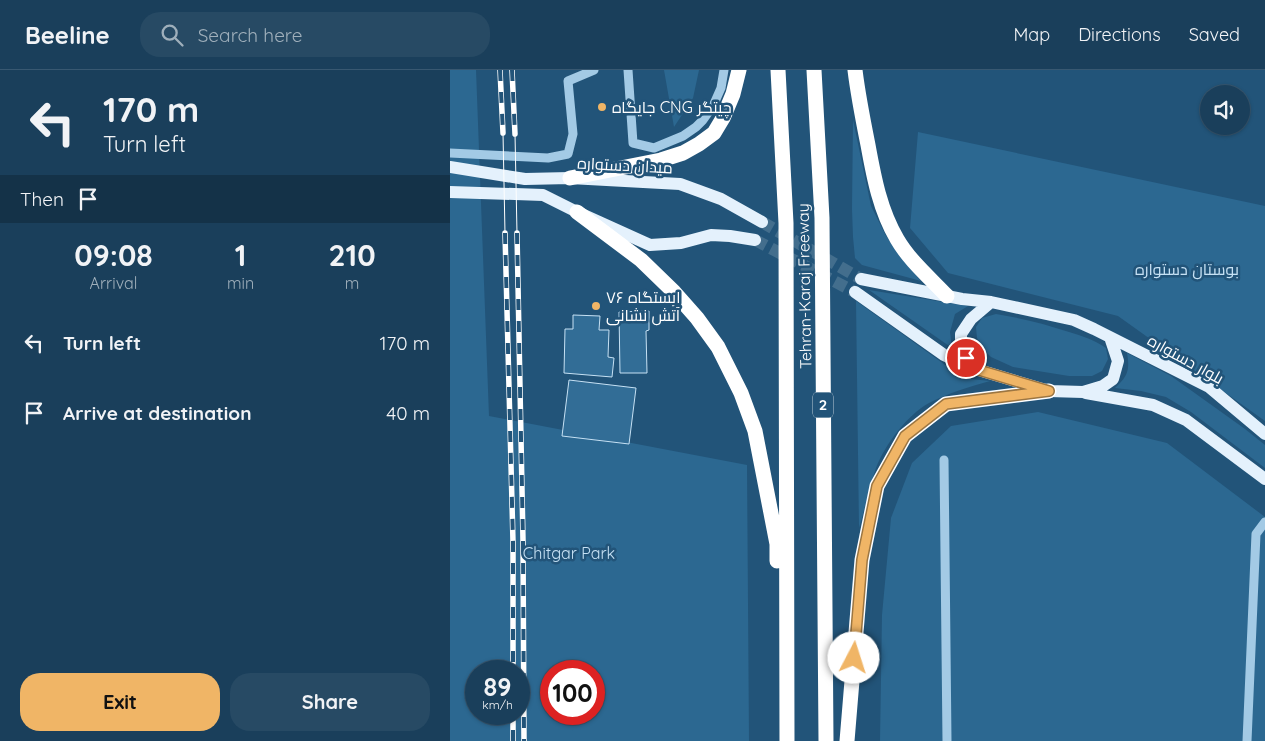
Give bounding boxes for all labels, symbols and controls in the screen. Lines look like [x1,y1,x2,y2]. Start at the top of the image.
search box [140,12,490,57]
text: Beeline [25,20,110,50]
icon: search [158,21,186,49]
text: Search here [198,23,303,47]
text: Map [1013,23,1050,46]
text: Directions [1078,23,1161,46]
text: Saved [1189,23,1240,46]
map controls [1200,85,1250,135]
button: sound [1200,85,1250,135]
text: 170 m [103,87,199,131]
icon: left [20,90,85,155]
place label: جایگاه CNG چیتگر [612,97,732,119]
marker: جایگاه CNG چیتگر [596,101,608,113]
text: Turn left [103,130,186,158]
street label: میدان دستواره [577,153,673,178]
icon: arrive [74,185,102,213]
text: Then [20,187,64,211]
street label: Tehran-Karaj Freeway [793,203,815,369]
text: 09:08 [74,236,153,274]
text: 1 [235,236,246,274]
text: 210 [329,236,376,274]
park label: بوستان دستواره [1135,259,1239,280]
text: Arrival [90,273,137,293]
text: min [227,273,254,293]
text: m [345,273,359,293]
place label: ایستگاه ۷۶ آتش نشانی [606,287,681,326]
marker: ایستگاه ۷۶ آتش نشانی [590,300,602,312]
icon: left [20,329,48,357]
street label: بلوار دستواره [1144,330,1228,388]
text: Turn left [63,331,141,355]
text: 170 m [379,331,430,355]
pin [945,337,987,379]
icon: arrive [952,344,980,372]
road number: 2 [813,392,833,418]
icon: arrive [20,399,48,427]
text: Arrive at destination [63,401,252,425]
text: 40 m [386,401,430,425]
park label: Chitgar Park [523,543,615,563]
position arrow [827,631,879,683]
speed limit sign: 100 [540,660,605,725]
text: 89 [484,671,511,702]
button: Exit [20,673,220,731]
button: Share [230,673,430,731]
text: km/h [482,697,513,712]

